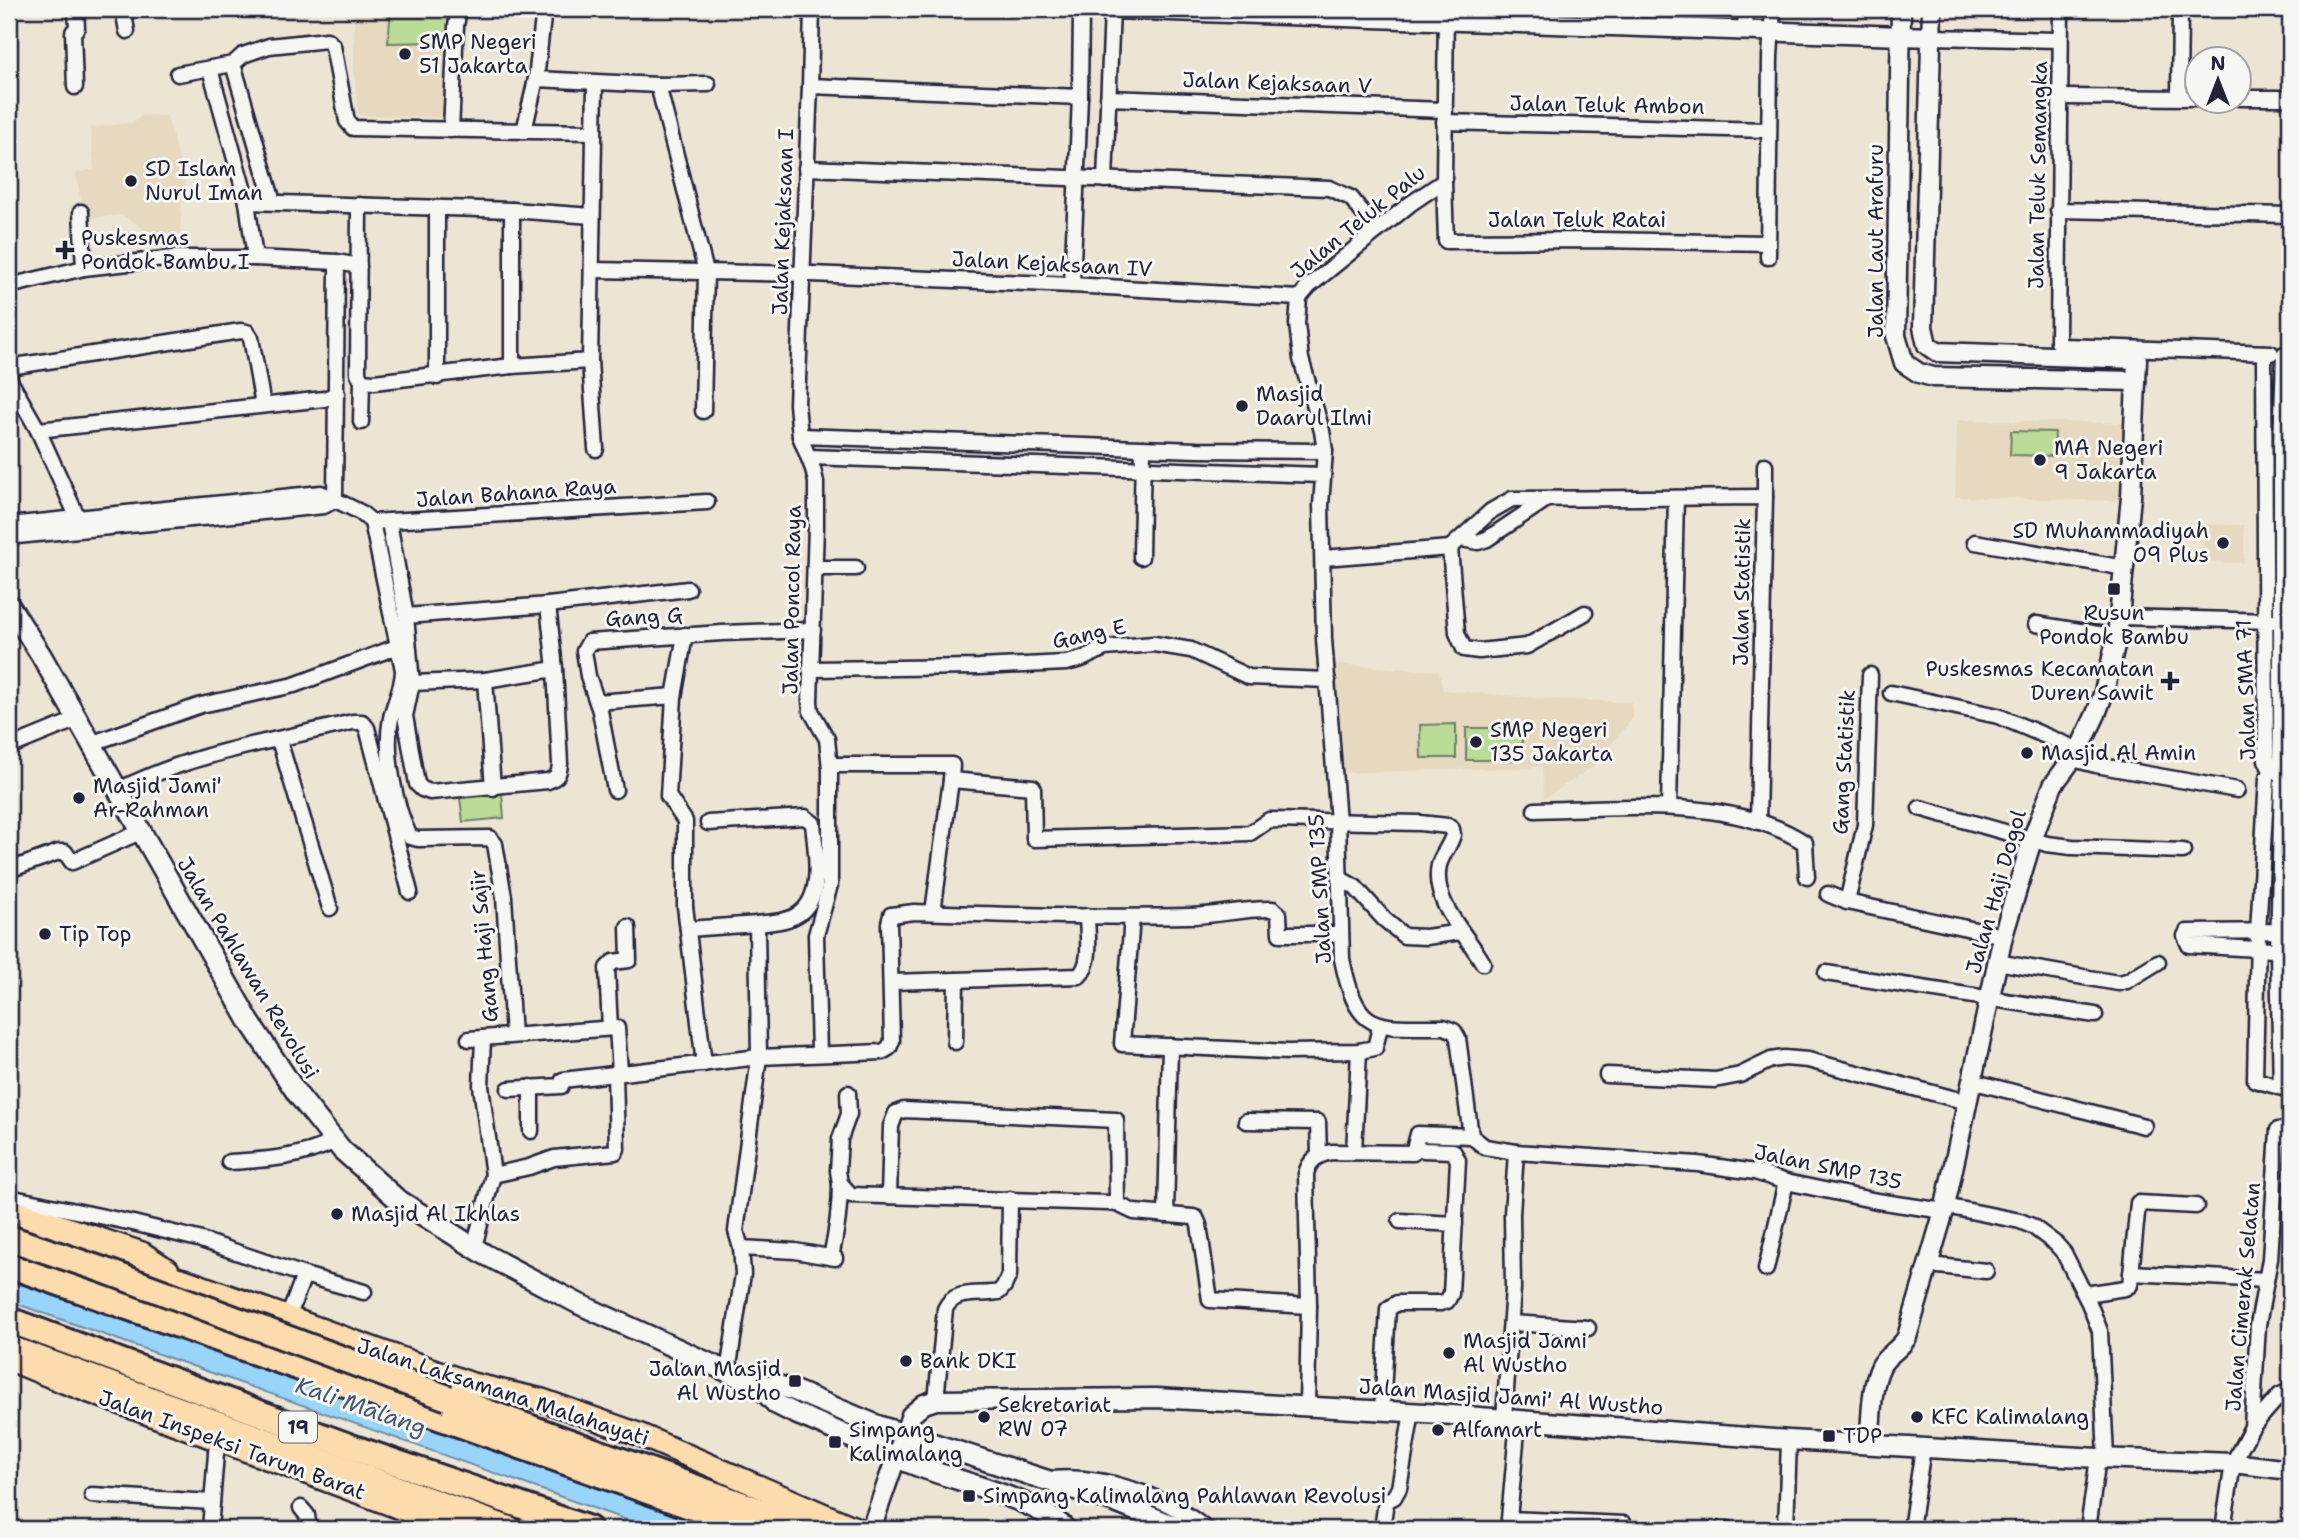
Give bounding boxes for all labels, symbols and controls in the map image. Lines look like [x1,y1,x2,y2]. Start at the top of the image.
place label: SMP Negeri 51 Jakarta [419,28,537,80]
marker: SMP Negeri 51 Jakarta [397,46,413,62]
north arrow [2184,46,2254,116]
text: N [2210,51,2226,76]
street label: Jalan Teluk Semangka [2022,61,2054,289]
street label: Jalan Kejaksaan V [1182,66,1372,100]
street label: Jalan Teluk Ambon [1509,89,1705,121]
street label: Jalan Kejaksaan I [766,128,800,316]
street label: Jalan Laut Arafuru [1862,144,1890,338]
place label: SD Islam Nurul Iman [145,155,263,207]
street label: Jalan Teluk Palu [1285,159,1431,285]
marker: SD Islam Nurul Iman [123,173,139,189]
street label: Jalan Teluk Ratai [1488,206,1666,234]
place label: Puskesmas Pondok Bambu I [81,224,249,276]
marker: Puskesmas Pondok Bambu I [55,240,75,260]
street label: Jalan Kejaksaan IV [951,245,1153,283]
place label: Masjid Daarul Ilmi [1256,380,1372,432]
marker: Masjid Daarul Ilmi [1234,398,1250,414]
place label: MA Negeri 9 Jakarta [2054,434,2163,486]
marker: MA Negeri 9 Jakarta [2032,452,2048,468]
street label: Jalan Bahana Raya [415,472,617,514]
street label: Jalan Poncol Raya [776,505,808,695]
place label: SD Muhammadiyah 09 Plus [2012,517,2209,569]
street label: Jalan Statistik [1727,518,1757,666]
marker: SD Muhammadiyah 09 Plus [2215,535,2231,551]
marker: Rusun Pondok Bambu [2106,581,2122,597]
place label: Rusun Pondok Bambu [2039,599,2189,651]
street label: Gang G [605,601,684,633]
street label: Gang E [1050,613,1128,655]
street label: Jalan SMA 71 [2230,619,2262,761]
place label: Puskesmas Kecamatan Duren Sawit [1925,655,2154,707]
marker: Puskesmas Kecamatan Duren Sawit [2160,671,2180,691]
street label: Gang Statistik [1826,689,1862,835]
place label: SMP Negeri 135 Jakarta [1490,716,1612,768]
marker: SMP Negeri 135 Jakarta [1468,734,1484,750]
place label: Masjid Al Amin [2041,739,2196,767]
marker: Masjid Al Amin [2019,745,2035,761]
place label: Masjid Jami' Ar-Rahman [93,772,222,824]
marker: Masjid Jami' Ar-Rahman [71,790,87,806]
street label: Jalan Haji Dogol [1959,806,2033,977]
street label: Jalan SMP 135 [1302,813,1338,965]
street label: Jalan Pahlawan Revolusi [170,852,326,1084]
street label: Gang Haji Sajir [463,868,505,1024]
place label: Tip Top [59,920,132,948]
marker: Tip Top [37,926,53,942]
street label: Jalan SMP 135 [1751,1138,1905,1196]
street label: Jalan Cimerak Selatan [2219,1181,2267,1413]
place label: Masjid Al Ikhlas [351,1200,520,1228]
marker: Masjid Al Ikhlas [329,1206,345,1222]
place label: Masjid Jami Al Wustho [1463,1327,1587,1379]
street label: Jalan Laksamana Malahayati [353,1331,653,1453]
marker: Masjid Jami Al Wustho [1441,1345,1457,1361]
place label: Bank DKI [920,1347,1017,1375]
marker: Bank DKI [898,1353,914,1369]
place label: Jalan Masjid Al Wustho [649,1355,781,1407]
water label: Kali Malang [292,1370,430,1442]
street label: Jalan Masjid Jami' Al Wustho [1358,1372,1664,1422]
marker: Jalan Masjid Al Wustho [787,1373,803,1389]
street label: Jalan Inspeksi Tarum Barat [95,1384,369,1506]
place label: Sekretariat RW 07 [998,1391,1111,1443]
place label: KFC Kalimalang [1931,1403,2089,1431]
marker: Sekretariat RW 07 [976,1409,992,1425]
marker: KFC Kalimalang [1909,1409,1925,1425]
road number: 19 [279,1412,317,1442]
place label: Simpang Kalimalang [849,1416,963,1468]
place label: Alfamart [1452,1416,1542,1444]
marker: Alfamart [1430,1422,1446,1438]
place label: TDP [1843,1422,1882,1450]
marker: TDP [1821,1428,1837,1444]
marker: Simpang Kalimalang [827,1434,843,1450]
place label: Simpang Kalimalang Pahlawan Revolusi [983,1482,1387,1510]
marker: Simpang Kalimalang Pahlawan Revolusi [961,1488,977,1504]

